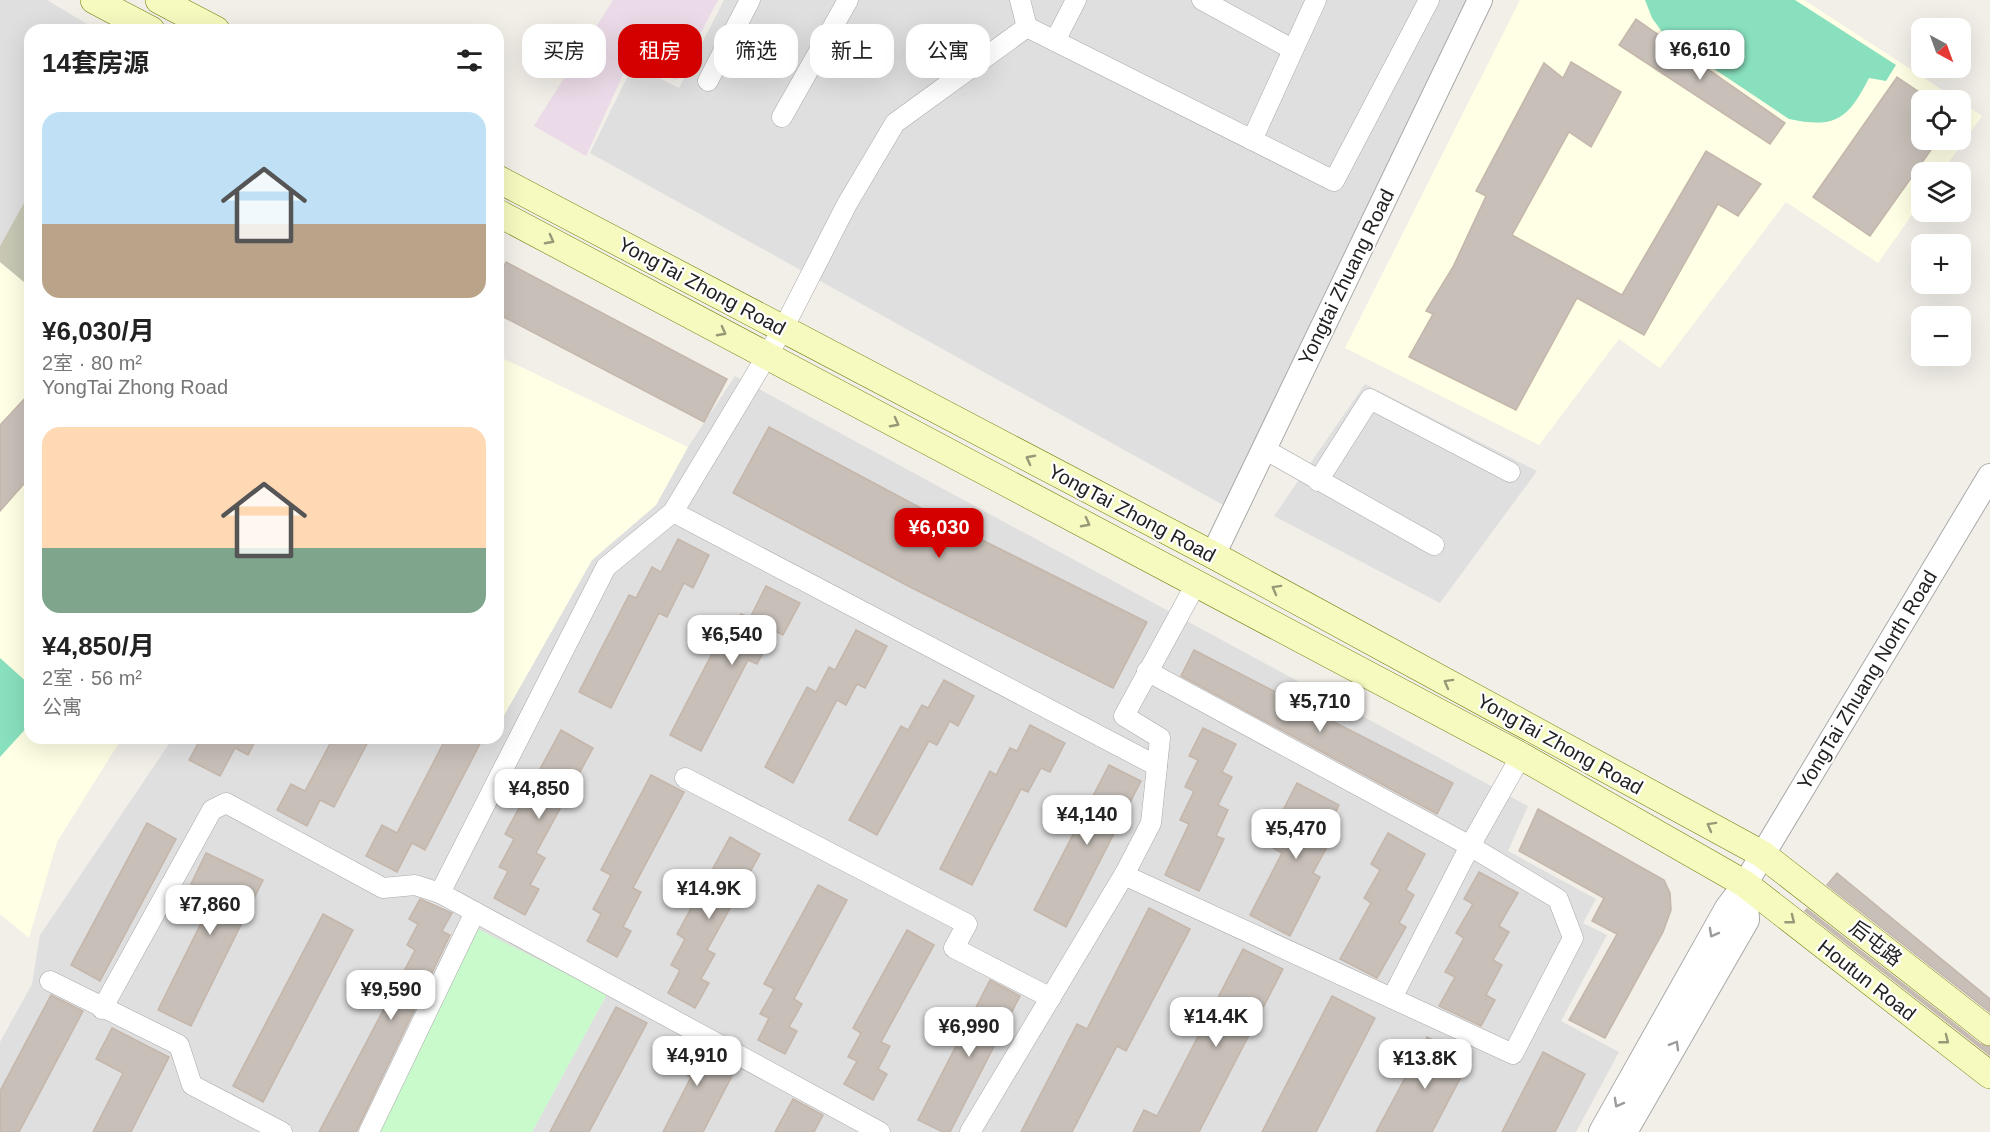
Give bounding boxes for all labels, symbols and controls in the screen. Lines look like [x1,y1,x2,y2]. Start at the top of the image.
north arrow [1911,18,1971,78]
map controls [1911,18,1971,366]
chip: 买房 [522,24,606,78]
chip: 租房 [618,24,702,78]
chip: 筛选 [714,24,798,78]
chip: 新上 [810,24,894,78]
chip: 公寓 [906,24,990,78]
pin: ¥6,610 [1651,30,1749,81]
text: ¥6,610 [1669,38,1731,60]
icon: filters [453,44,486,77]
text: 14套房源 [42,48,149,78]
button: locate [1911,90,1971,150]
icon: home [210,151,318,259]
button: layers [1911,162,1971,222]
street label: Yongtai Zhuang Road [1294,186,1398,368]
one-way arrow [543,233,554,245]
street label: YongTai Zhong Road [615,233,789,339]
button: + [1911,234,1971,294]
button: − [1911,306,1971,366]
text: ¥6,030/月 [42,316,155,346]
one-way arrow [716,324,727,336]
text: 2室 · 80 m² [42,352,142,374]
text: YongTai Zhong Road [42,376,228,398]
one-way arrow [888,415,899,427]
one-way arrow [1025,454,1036,466]
street label: YongTai Zhong Road [1045,460,1219,566]
icon: home [210,466,318,574]
pin: ¥6,030 [890,508,988,559]
text: ¥6,030 [908,516,970,538]
one-way arrow [1079,516,1090,528]
street label: YongTai Zhuang North Road [1793,566,1941,794]
one-way arrow [1272,585,1282,596]
pin: ¥6,540 [683,615,781,666]
text: ¥6,540 [701,623,763,645]
text: ¥4,850/月 [42,631,155,661]
text: 2室 · 56 m² [42,667,142,689]
one-way arrow [1443,679,1454,690]
pin: ¥5,710 [1271,682,1369,733]
street label: YongTai Zhong Road [1473,689,1647,799]
text: ¥5,710 [1289,690,1351,712]
text: 公寓 [42,696,82,718]
pin: ¥4,850 [490,769,588,820]
text: ¥4,850 [508,777,570,799]
pin: ¥4,140 [1038,795,1136,846]
text: ¥4,140 [1056,803,1118,825]
pin: ¥5,470 [1247,809,1345,860]
text: ¥5,470 [1265,817,1327,839]
one-way arrow [1707,822,1717,833]
pin: ¥14.9K [660,869,758,920]
text: ¥14.9K [677,877,741,899]
pin: ¥7,860 [161,885,259,936]
text: ¥7,860 [179,893,241,915]
one-way arrow [1784,912,1795,923]
street label: 后屯路 [1846,916,1906,970]
one-way arrow [1709,927,1720,937]
street label: Houtun Road [1814,935,1920,1025]
pin: ¥9,590 [342,970,440,1021]
text: ¥9,590 [360,978,422,1000]
pin: ¥14.4K [1167,997,1265,1048]
text: ¥14.4K [1184,1005,1248,1027]
pin: ¥6,990 [920,1007,1018,1058]
text: ¥6,990 [938,1015,1000,1037]
one-way arrow [1938,1032,1949,1043]
pin: ¥4,910 [648,1036,746,1087]
pin: ¥13.8K [1376,1039,1474,1090]
one-way arrow [1668,1041,1679,1051]
text: ¥4,910 [666,1044,728,1066]
text: ¥13.8K [1393,1047,1457,1069]
one-way arrow [1613,1097,1625,1107]

